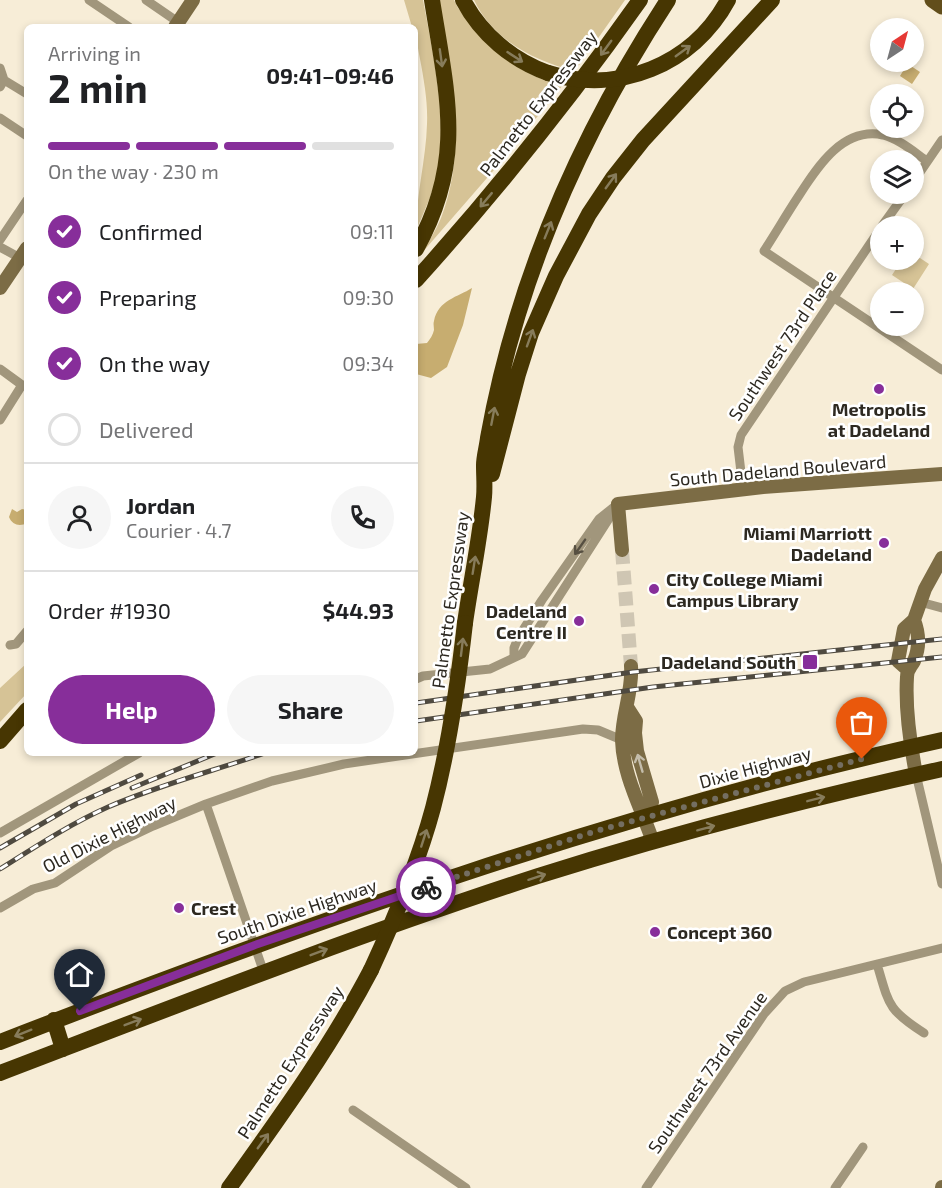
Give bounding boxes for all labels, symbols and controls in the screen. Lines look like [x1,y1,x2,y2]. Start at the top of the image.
north arrow [870,18,924,72]
map controls [870,18,924,336]
street label: Palmetto Expressway [474,26,602,180]
one-way arrow [600,39,613,55]
text: Arriving in [48,41,141,65]
one-way arrow [675,45,691,58]
one-way arrow [435,47,446,67]
one-way arrow [507,51,523,63]
text: 09:41–09:46 [266,62,394,88]
text: 2 min [48,64,148,111]
button: locate [870,84,924,138]
button: layers [870,150,924,204]
text: On the way · 230 m [48,159,219,183]
one-way arrow [605,173,618,189]
one-way arrow [479,192,493,208]
icon: check [48,215,81,248]
button: + [870,216,924,270]
text: Confirmed [99,218,203,244]
text: 09:11 [350,219,394,243]
one-way arrow [543,221,554,239]
street label: Southwest 73rd Place [723,265,841,425]
icon: check [48,281,81,314]
button: − [870,282,924,336]
text: Preparing [99,284,197,310]
text: 09:30 [343,285,394,309]
one-way arrow [525,329,536,348]
icon: check [48,347,81,380]
text: On the way [99,350,210,376]
text: 09:34 [342,351,394,375]
marker: Metropolis at Dadeland [872,382,886,396]
place label: Metropolis at Dadeland [828,398,930,441]
one-way arrow [488,407,499,427]
text: Delivered [99,416,194,442]
street label: South Dadeland Boulevard [669,450,887,490]
button: person [48,486,111,549]
button: phone [331,486,394,549]
text: Jordan [126,492,195,518]
street label: Palmetto Expressway [427,510,473,690]
text: Courier · 4.7 [126,518,232,542]
place label: Miami Marriott Dadeland [743,522,873,565]
marker: Miami Marriott Dadeland [877,536,891,550]
one-way arrow [574,538,586,555]
one-way arrow [468,556,479,576]
place label: City College Miami Campus Library [666,568,823,611]
marker: City College Miami Campus Library [647,582,661,596]
text: Order #1930 [48,597,171,623]
text: $44.93 [322,597,394,623]
place label: Dadeland Centre II [486,600,567,643]
marker: Dadeland Centre II [572,614,586,628]
one-way arrow [457,638,468,658]
place label: Dadeland South [661,651,796,673]
marker: Dadeland South [801,653,819,671]
button: Help [48,675,215,744]
button: Share [227,675,394,744]
pin [836,697,887,759]
icon: bag [845,706,878,739]
street label: Dixie Highway [696,741,814,793]
one-way arrow [634,754,646,773]
street label: Old Dixie Highway [39,791,180,877]
one-way arrow [807,792,826,804]
one-way arrow [696,821,715,833]
one-way arrow [419,829,430,848]
courier [396,857,456,917]
icon: bike [410,871,443,904]
one-way arrow [527,871,546,882]
street label: South Dixie Highway [214,873,380,949]
place label: Crest [191,897,237,919]
marker: Crest [172,901,186,915]
place label: Concept 360 [667,921,772,943]
marker: Concept 360 [648,925,662,939]
one-way arrow [309,946,328,957]
pin [54,949,105,1011]
icon: home [63,958,96,991]
street label: Palmetto Expressway [232,981,348,1143]
street label: Southwest 73rd Avenue [643,987,771,1157]
one-way arrow [123,1016,142,1027]
one-way arrow [15,1028,33,1039]
one-way arrow [257,1133,269,1149]

